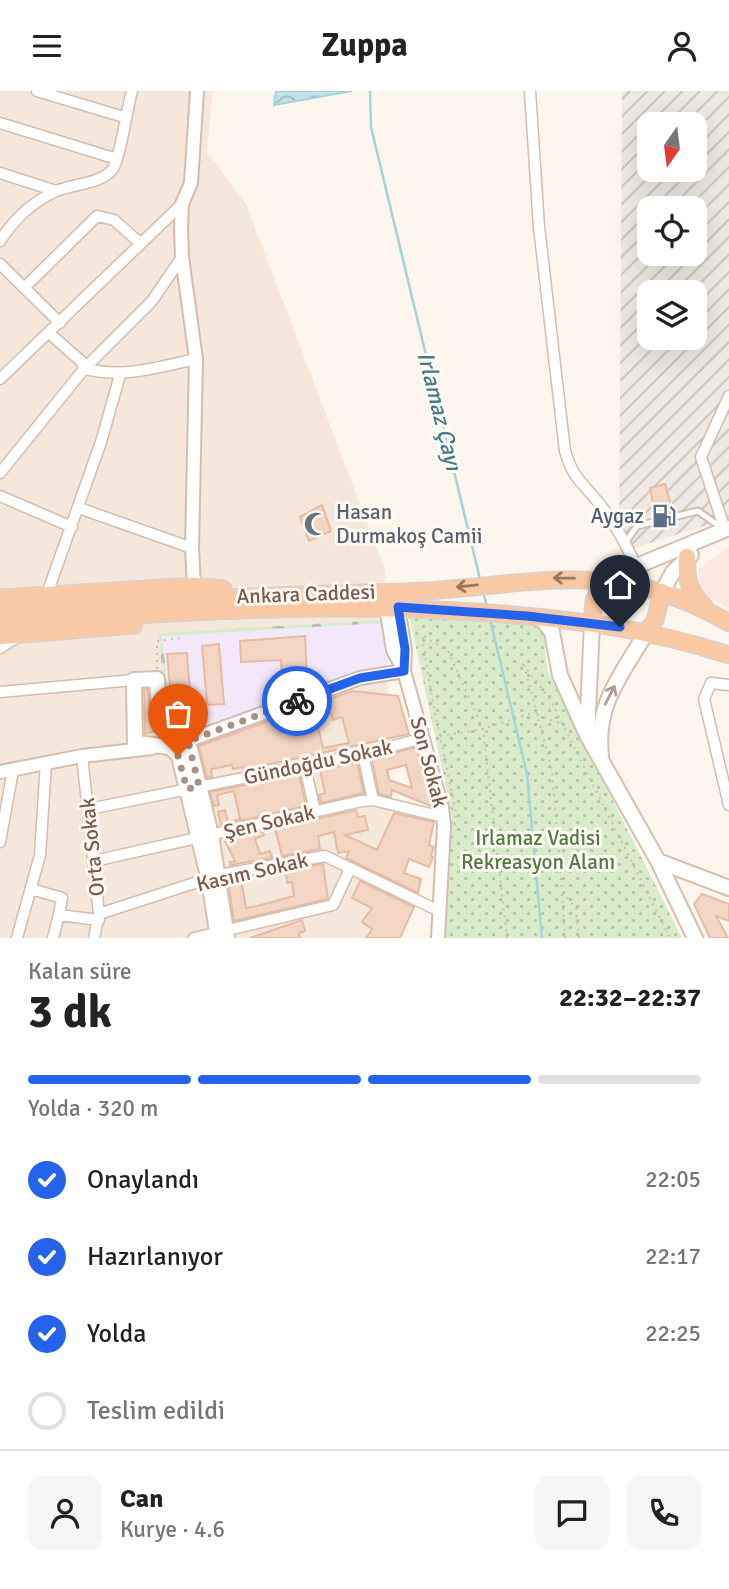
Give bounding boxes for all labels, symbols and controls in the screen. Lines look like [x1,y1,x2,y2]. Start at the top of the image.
text: Zuppa [321,26,408,65]
icon: menu [28,27,66,65]
icon: person [663,27,701,65]
north arrow [637,112,707,182]
map controls [637,112,707,350]
button: locate [637,196,707,266]
button: layers [637,280,707,350]
water label: Irlamaz Çayı [411,349,469,475]
place label: Hasan Durmakoş Camii [336,499,482,549]
fuel station icon: Aygaz [650,502,678,530]
place label: Aygaz [591,503,644,529]
mosque icon: Hasan Durmakoş Camii [302,510,330,538]
pin [590,555,650,627]
icon: home [601,566,639,604]
one-way arrow [553,572,576,585]
street label: Ankara Caddesi [236,579,376,609]
one-way arrow [456,579,479,592]
courier [262,666,332,736]
icon: bike [278,682,316,720]
pin [148,684,208,756]
one-way arrow [603,685,617,706]
icon: bag [159,695,197,733]
street label: Son Sokak [404,714,454,811]
street label: Gündoğdu Sokak [241,733,395,790]
street label: Orta Sokak [74,796,110,898]
street label: Şen Sokak [221,799,317,845]
park label: Irlamaz Vadisi Rekreasyon Alanı [461,825,615,875]
street label: Kasım Sokak [194,846,311,897]
text: Kalan süre [28,957,132,986]
text: 22:32–22:37 [559,982,701,1014]
text: 3 dk [28,984,112,1040]
text: Yolda · 320 m [28,1094,158,1123]
icon: check [28,1161,66,1199]
text: Onaylandı [87,1164,199,1196]
text: 22:05 [645,1165,701,1194]
icon: check [28,1238,66,1276]
text: Hazırlanıyor [87,1241,223,1273]
text: 22:17 [645,1242,701,1271]
icon: check [28,1315,66,1353]
text: Yolda [87,1318,147,1350]
text: 22:25 [645,1319,701,1348]
text: Teslim edildi [87,1395,225,1427]
button: person [28,1476,102,1550]
button: chat [535,1476,609,1550]
button: phone [627,1476,701,1550]
text: Can [120,1483,163,1515]
text: Kurye · 4.6 [120,1515,225,1544]

